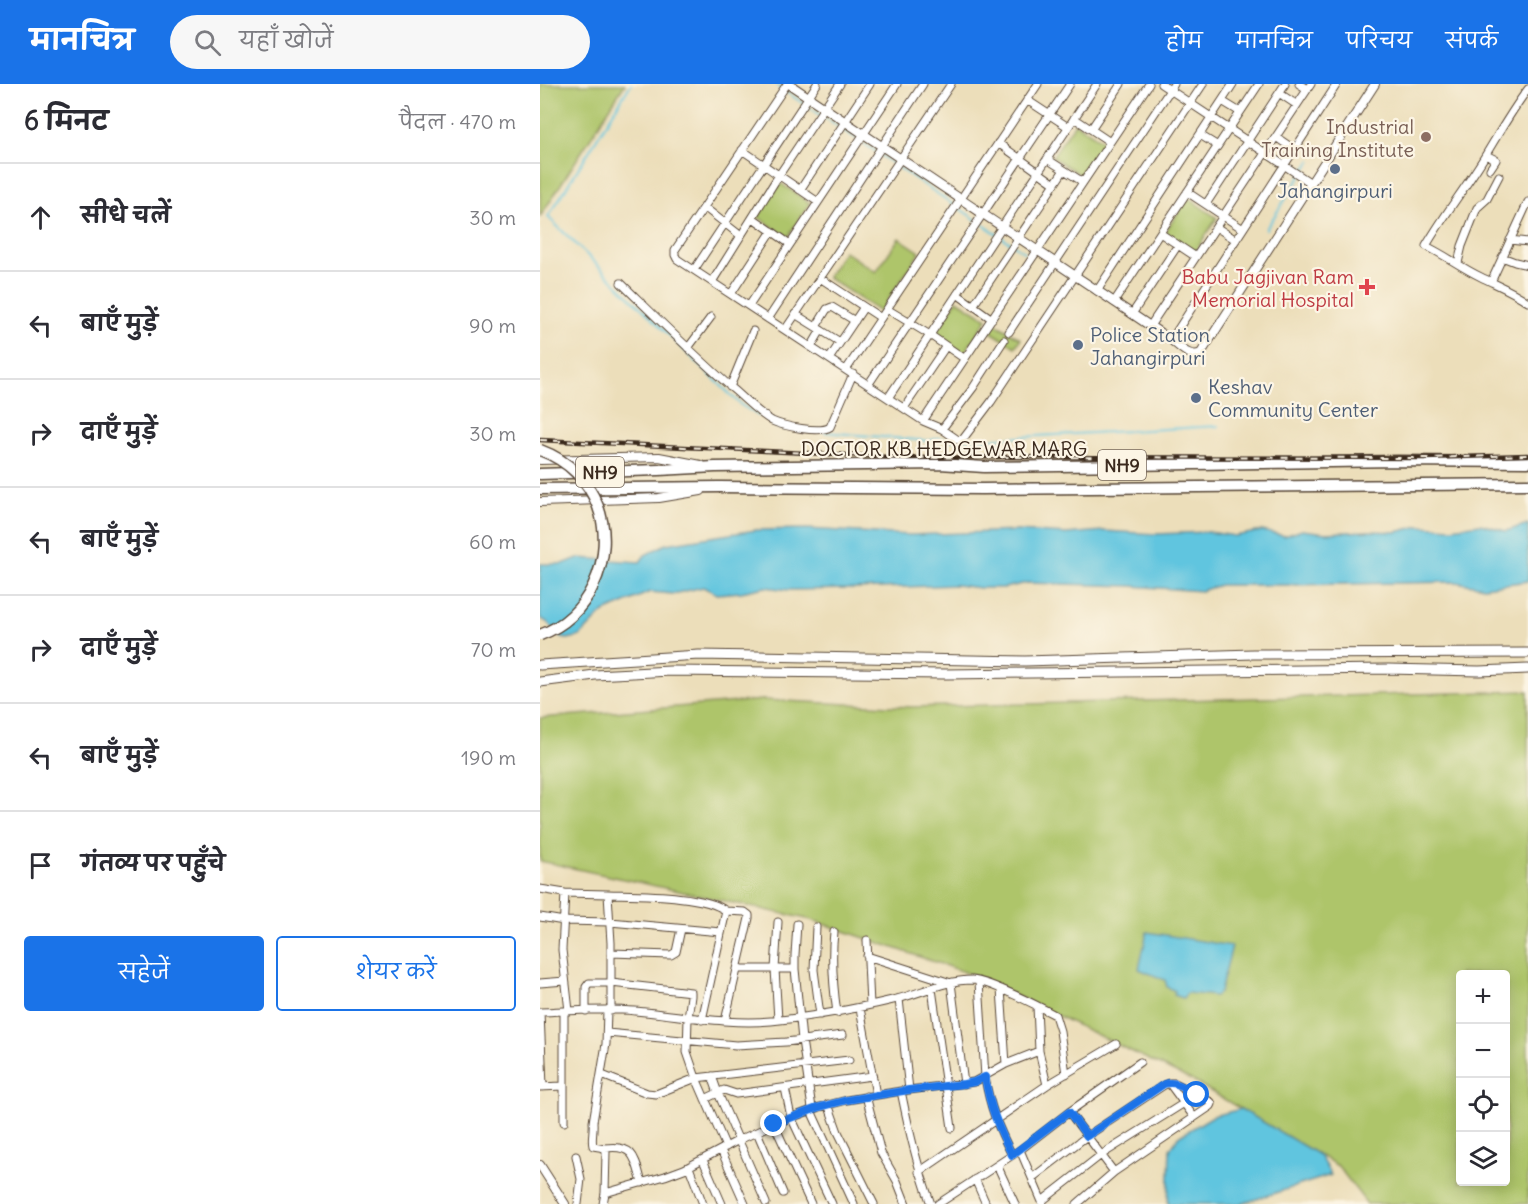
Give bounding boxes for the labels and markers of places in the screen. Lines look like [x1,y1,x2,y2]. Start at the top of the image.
place label: Industrial Training Institute [1261,114,1414,162]
marker: Industrial Training Institute [1419,130,1433,144]
marker: Jahangirpuri [1328,162,1342,176]
place label: Jahangirpuri [1277,178,1393,203]
place label: Babu Jagjivan Ram Memorial Hospital [1182,264,1354,312]
marker: Babu Jagjivan Ram Memorial Hospital [1358,278,1376,296]
place label: Police Station Jahangirpuri [1090,322,1210,370]
marker: Police Station Jahangirpuri [1071,338,1085,352]
place label: Keshav Community Center [1208,374,1378,422]
marker: Keshav Community Center [1189,391,1203,405]

